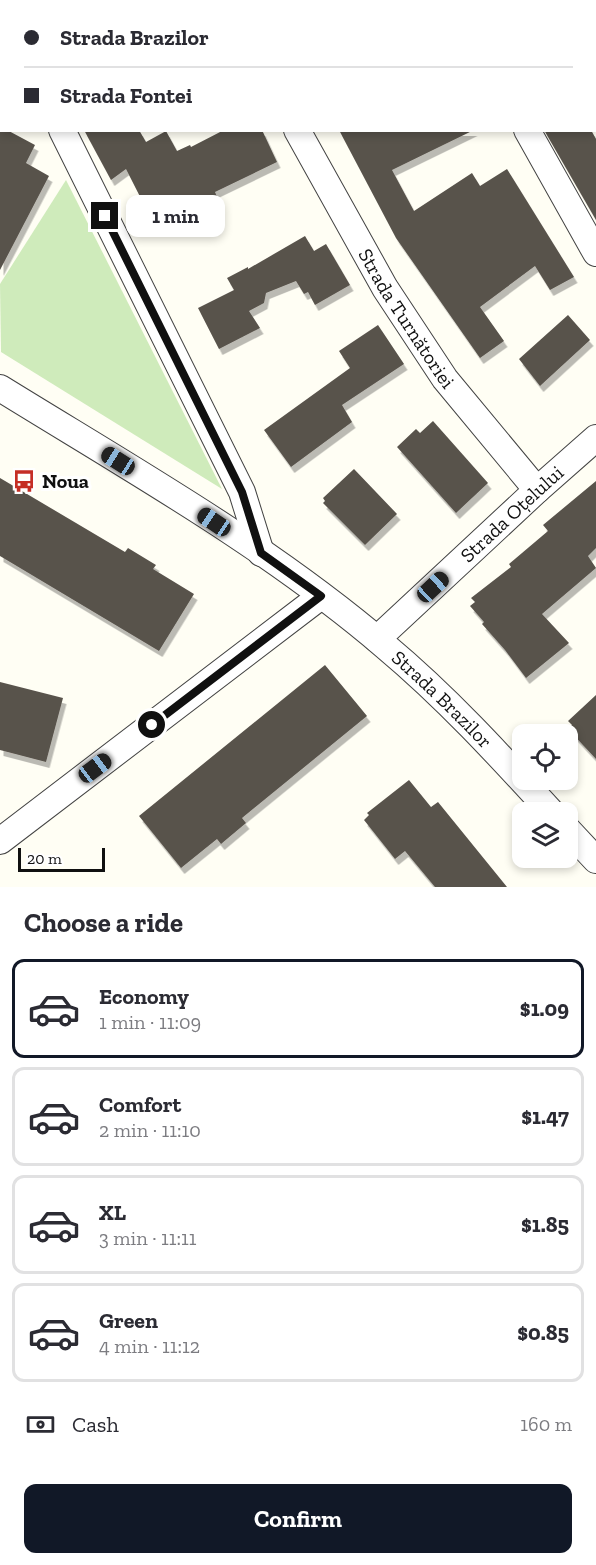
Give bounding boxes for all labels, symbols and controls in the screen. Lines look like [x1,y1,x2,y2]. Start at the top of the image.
text: Strada Brazilor [60,24,209,51]
text: Strada Fontei [60,82,192,109]
callout: 1 min [126,195,225,237]
route end [91,202,118,229]
text: 1 min [152,204,199,228]
street label: Strada Turnătoriei [353,244,460,394]
car [98,444,138,478]
street label: Strada Oțelului [455,460,569,567]
bus stop icon: Noua [11,468,37,494]
place label: Noua [42,469,89,493]
car [194,504,234,540]
car [414,568,452,606]
street label: Strada Brazilor [387,645,497,753]
route start [138,711,165,738]
map controls [512,724,578,868]
button: locate [512,724,578,790]
car [75,750,115,786]
button: layers [512,802,578,868]
scale bar [18,845,105,872]
text: 20 m [27,849,62,868]
text: Choose a ride [24,907,183,939]
icon: car [27,982,81,1036]
text: Economy [99,983,189,1010]
text: $1.09 [520,995,569,1022]
text: 1 min · 11:09 [99,1010,201,1034]
icon: car [27,1090,81,1144]
text: Comfort [99,1091,181,1118]
text: $1.47 [521,1103,569,1130]
text: 2 min · 11:10 [99,1118,201,1142]
icon: car [27,1198,81,1252]
text: XL [99,1199,126,1226]
text: $1.85 [521,1211,569,1238]
text: 3 min · 11:11 [99,1226,196,1250]
icon: car [27,1306,81,1360]
text: Green [99,1307,158,1334]
text: $0.85 [517,1319,569,1346]
text: 4 min · 11:12 [99,1334,200,1358]
icon: cash [24,1408,57,1441]
text: Cash [72,1411,119,1438]
text: 160 m [520,1412,572,1436]
button: Confirm [24,1484,572,1553]

